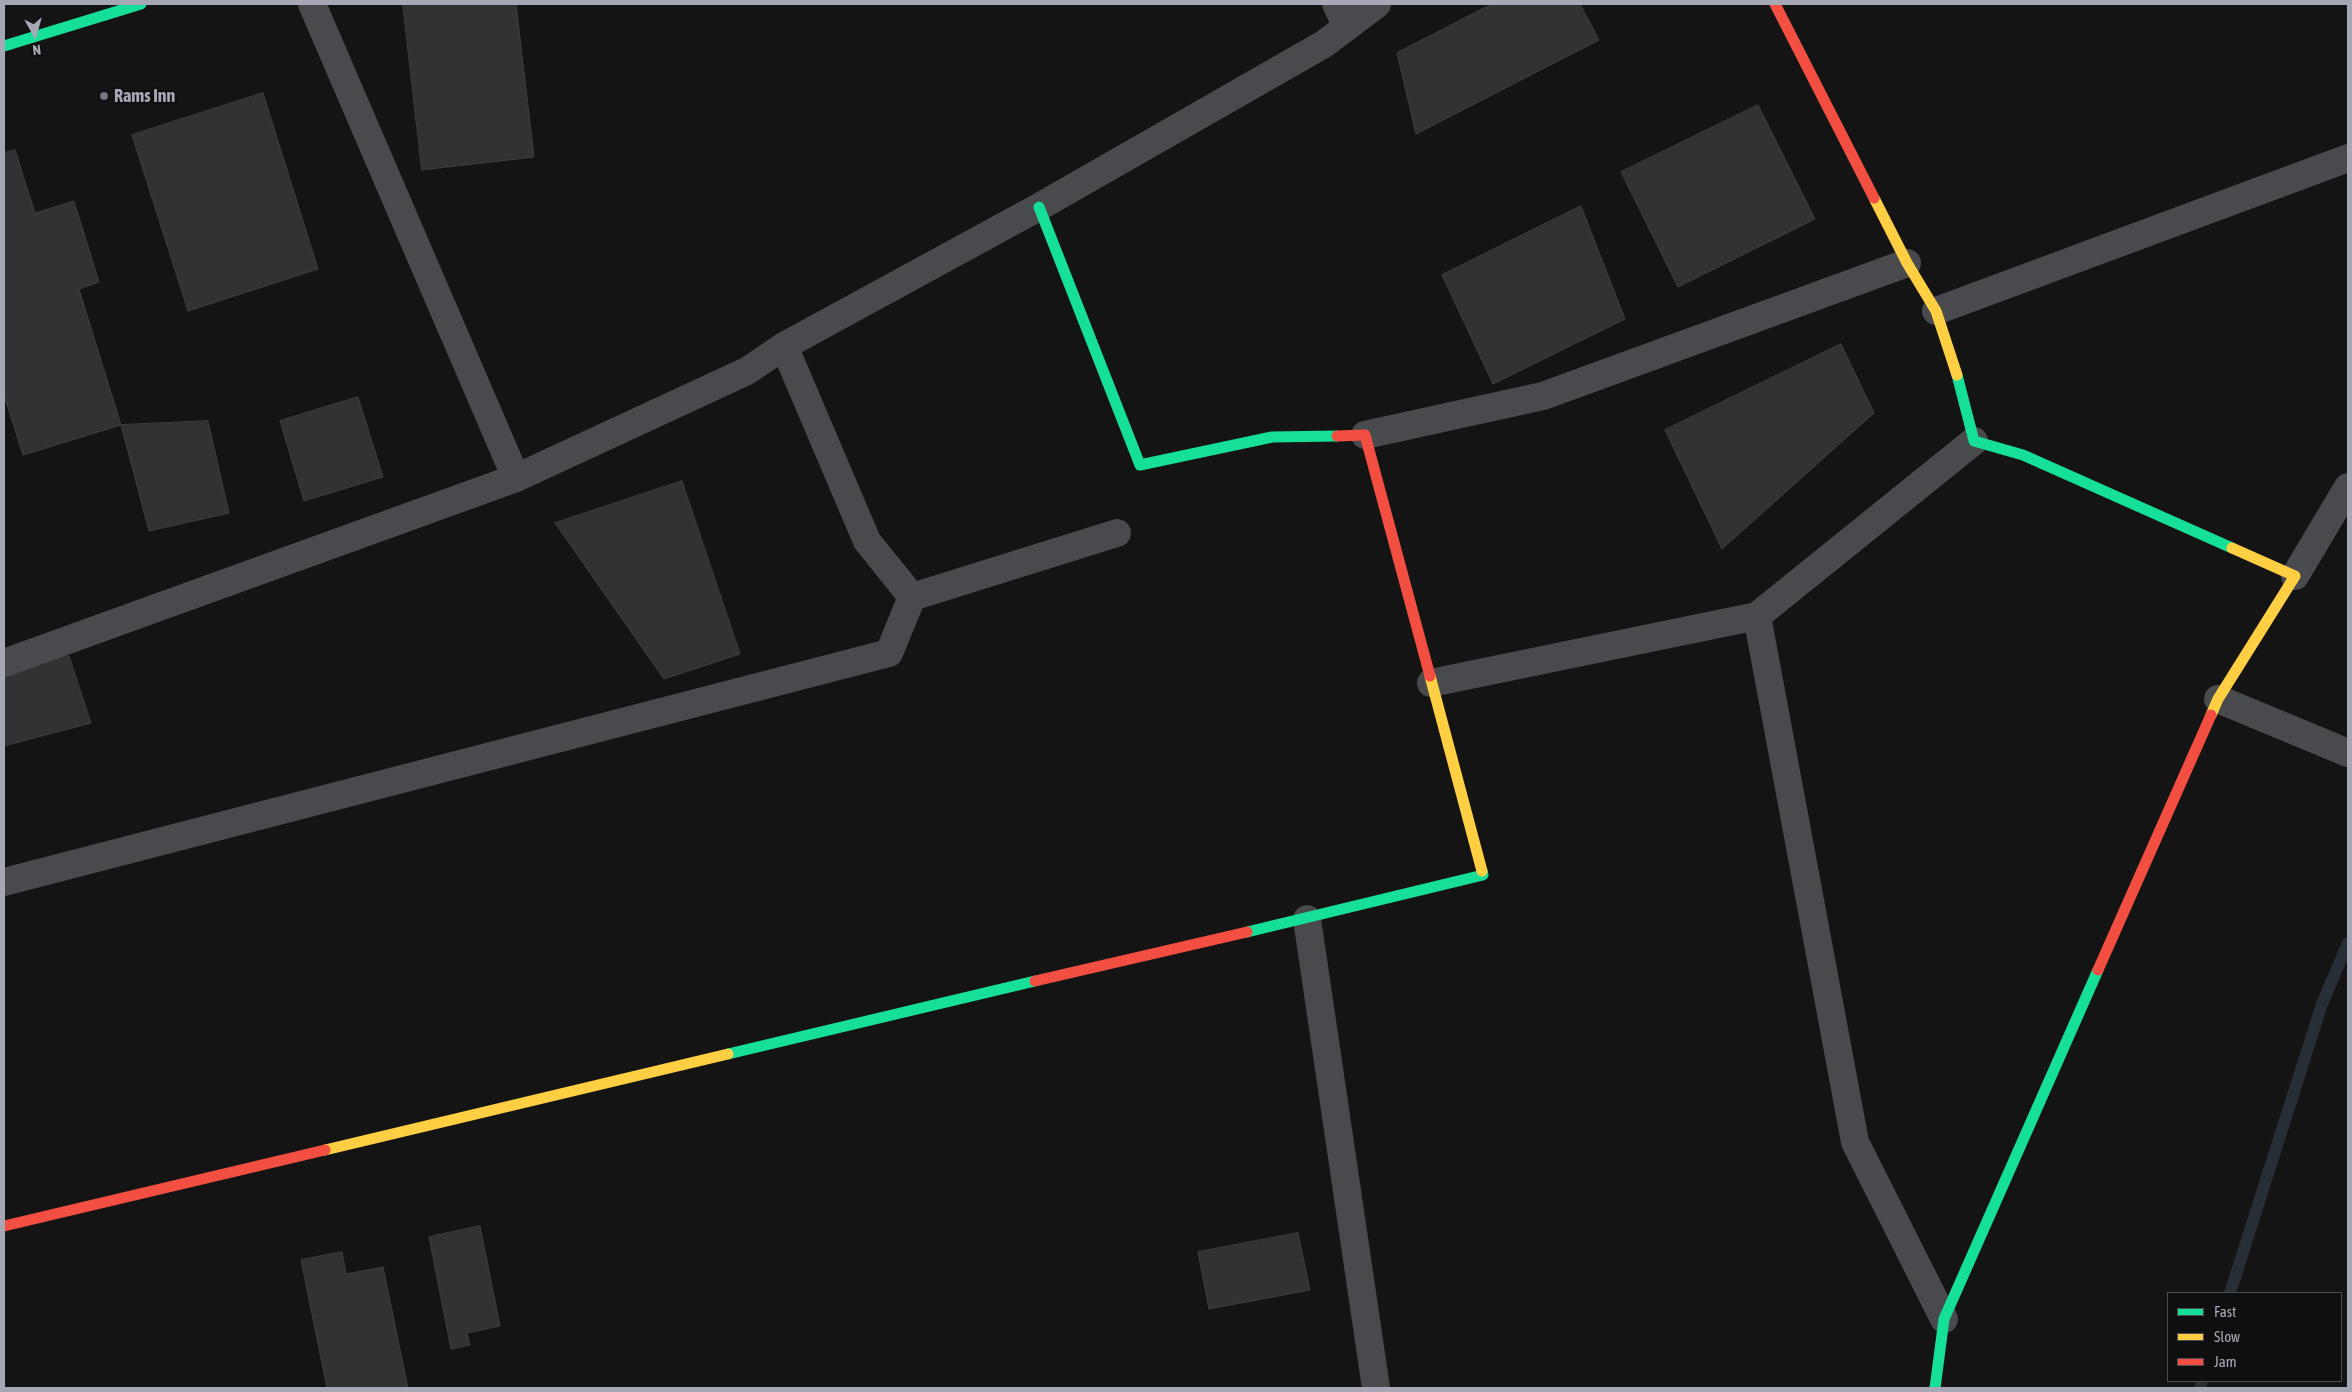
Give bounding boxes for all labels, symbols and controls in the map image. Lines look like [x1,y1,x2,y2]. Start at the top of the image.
north arrow [10,10,60,60]
text: N [32,41,42,58]
place label: Rams Inn [114,85,175,107]
marker: Rams Inn [98,90,110,102]
legend [2167,1292,2342,1382]
text: Fast [2214,1303,2236,1320]
text: Slow [2214,1328,2240,1345]
text: Jam [2214,1353,2237,1370]

